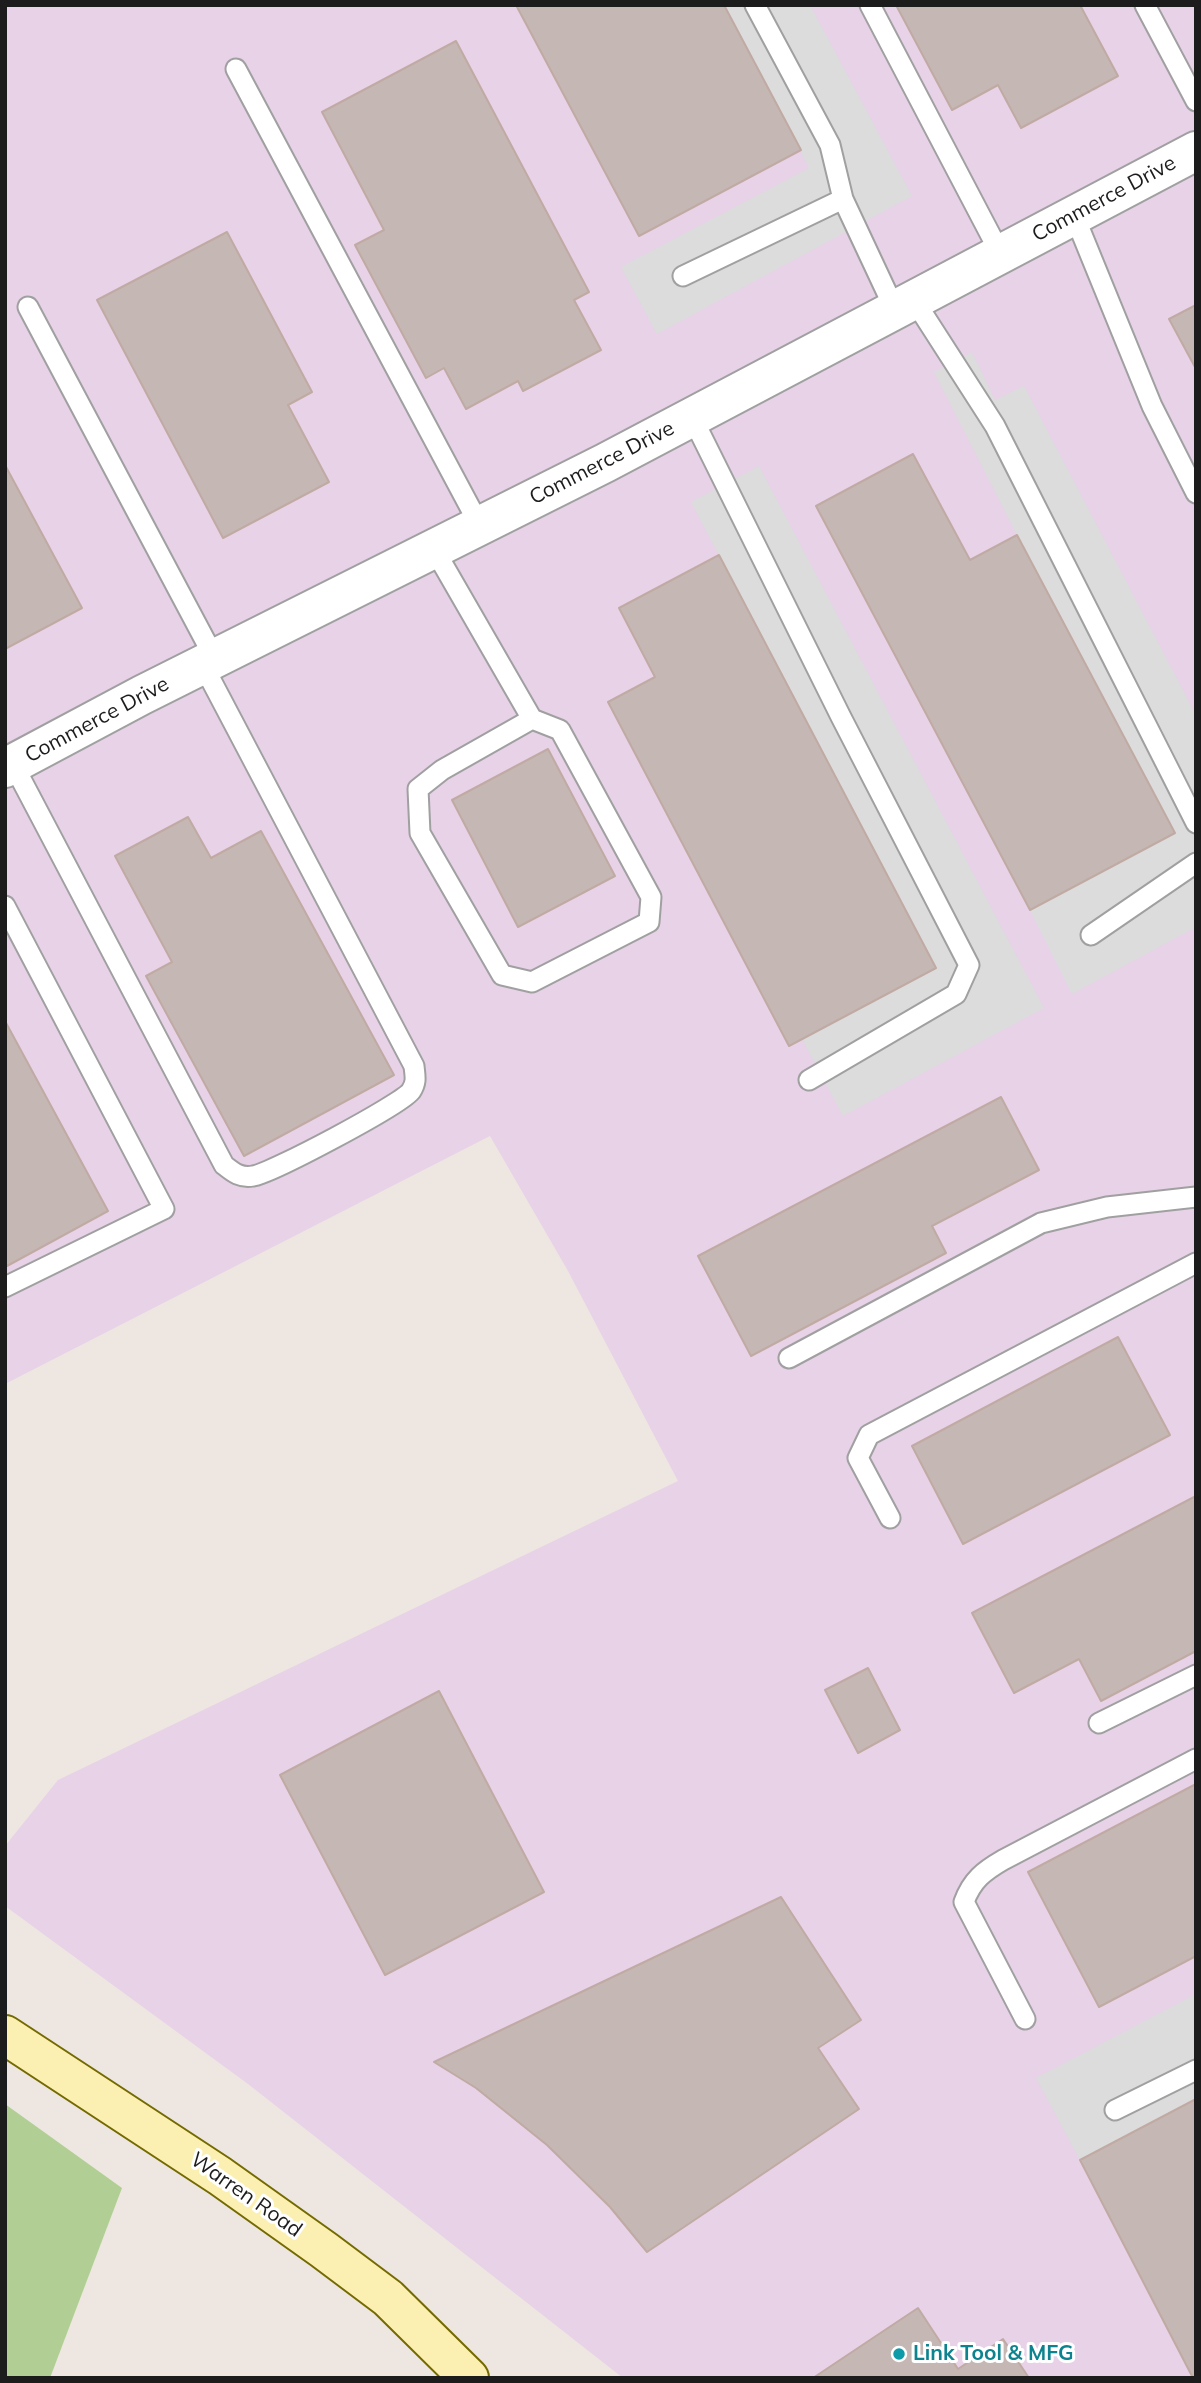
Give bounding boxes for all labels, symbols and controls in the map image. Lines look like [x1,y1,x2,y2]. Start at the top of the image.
street label: Commerce Drive [1028,150,1180,248]
street label: Commerce Drive [525,416,679,510]
street label: Commerce Drive [21,671,173,769]
street label: Warren Road [185,2147,307,2243]
place label: Link Tool & MFG [913,2341,1073,2367]
marker: Link Tool & MFG [891,2346,907,2362]

